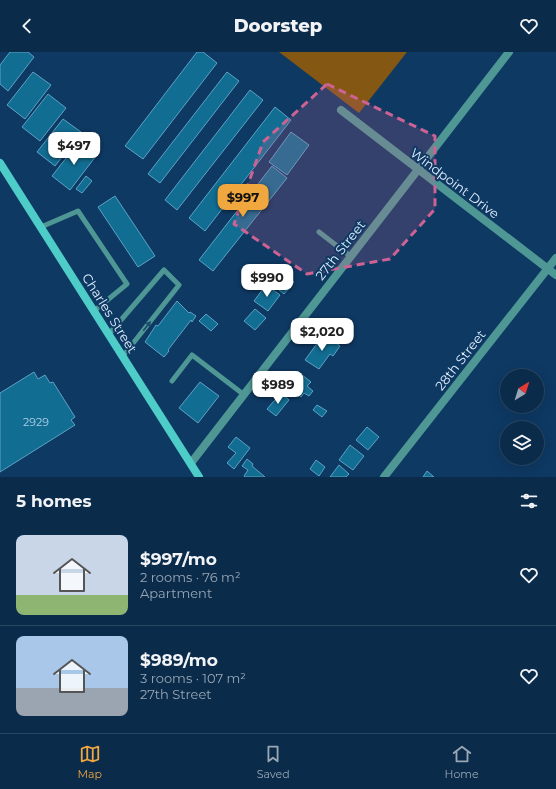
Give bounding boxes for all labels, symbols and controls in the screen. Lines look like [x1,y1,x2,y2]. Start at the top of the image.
icon: back [16,15,38,37]
text: Doorstep [234,15,322,37]
icon: heart [518,15,540,37]
pin: $497 [50,132,98,166]
text: $497 [57,137,91,153]
street label: Windpoint Drive [407,144,503,222]
pin: $997 [219,184,267,218]
text: $997 [227,189,259,205]
street label: 27th Street [312,217,368,283]
pin: $990 [243,264,291,298]
text: $990 [250,269,284,285]
street label: Charles Street [79,270,141,356]
pin: $2,020 [289,318,355,352]
one-way arrow [143,320,151,331]
text: $2,020 [300,323,344,339]
street label: 28th Street [431,327,489,393]
north arrow [500,369,544,413]
map controls [500,369,544,465]
pin: $989 [254,371,302,405]
text: $989 [261,376,295,392]
house number: 2929 [23,415,49,429]
button: layers [500,421,544,465]
icon: filters [518,490,540,512]
text: 5 homes [16,491,92,511]
text: $997/mo [140,549,217,569]
icon: home [48,551,96,599]
icon: heart [518,564,540,586]
text: 2 rooms · 76 m² [140,569,240,585]
text: Apartment [140,585,212,601]
text: $989/mo [140,650,218,670]
icon: home [48,652,96,700]
icon: heart [518,665,540,687]
text: 3 rooms · 107 m² [140,670,246,686]
text: 27th Street [140,686,212,702]
tab: Map [77,743,102,781]
tab: Saved [257,743,290,781]
tab: Home [444,743,479,781]

